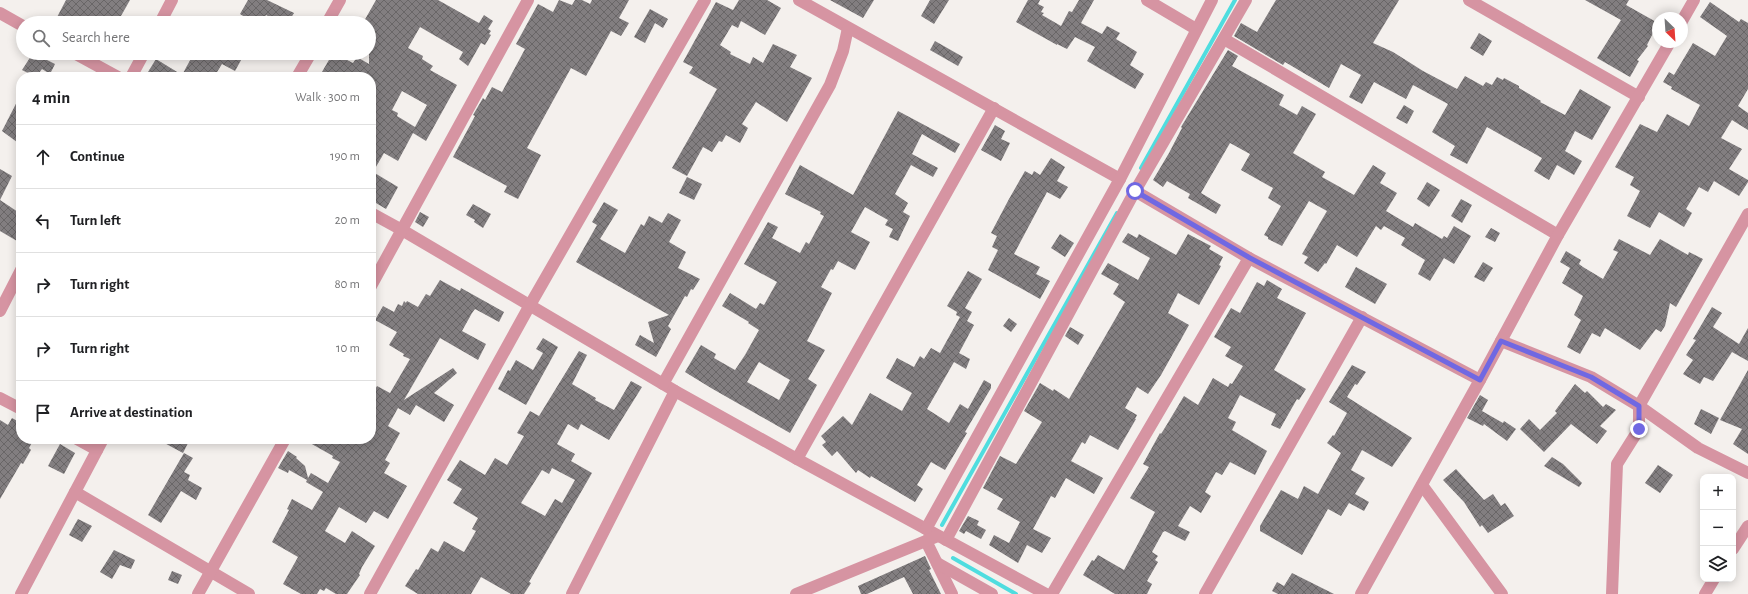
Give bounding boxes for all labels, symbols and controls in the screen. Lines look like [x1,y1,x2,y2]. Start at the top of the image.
north arrow [1652,12,1688,48]
search box [16,16,376,60]
icon: search [30,27,52,49]
text: Search here [62,30,130,45]
text: 4 min [32,89,70,106]
text: Walk · 300 m [295,91,360,104]
icon: ahead [32,146,54,168]
text: Continue [70,149,125,164]
text: 190 m [330,150,360,163]
route start [1126,182,1144,200]
icon: left [32,210,54,232]
text: Turn left [70,213,121,228]
text: 20 m [335,214,360,227]
icon: right [32,274,54,296]
text: Turn right [70,277,129,292]
text: 80 m [334,278,360,291]
icon: right [32,338,54,360]
text: Turn right [70,341,129,356]
text: 10 m [336,342,360,355]
icon: arrive [32,402,54,424]
text: Arrive at destination [70,405,193,420]
route end [1630,420,1648,438]
map controls [1700,474,1736,582]
button: + [1700,474,1736,510]
button: − [1700,510,1736,546]
button: layers [1700,546,1736,582]

